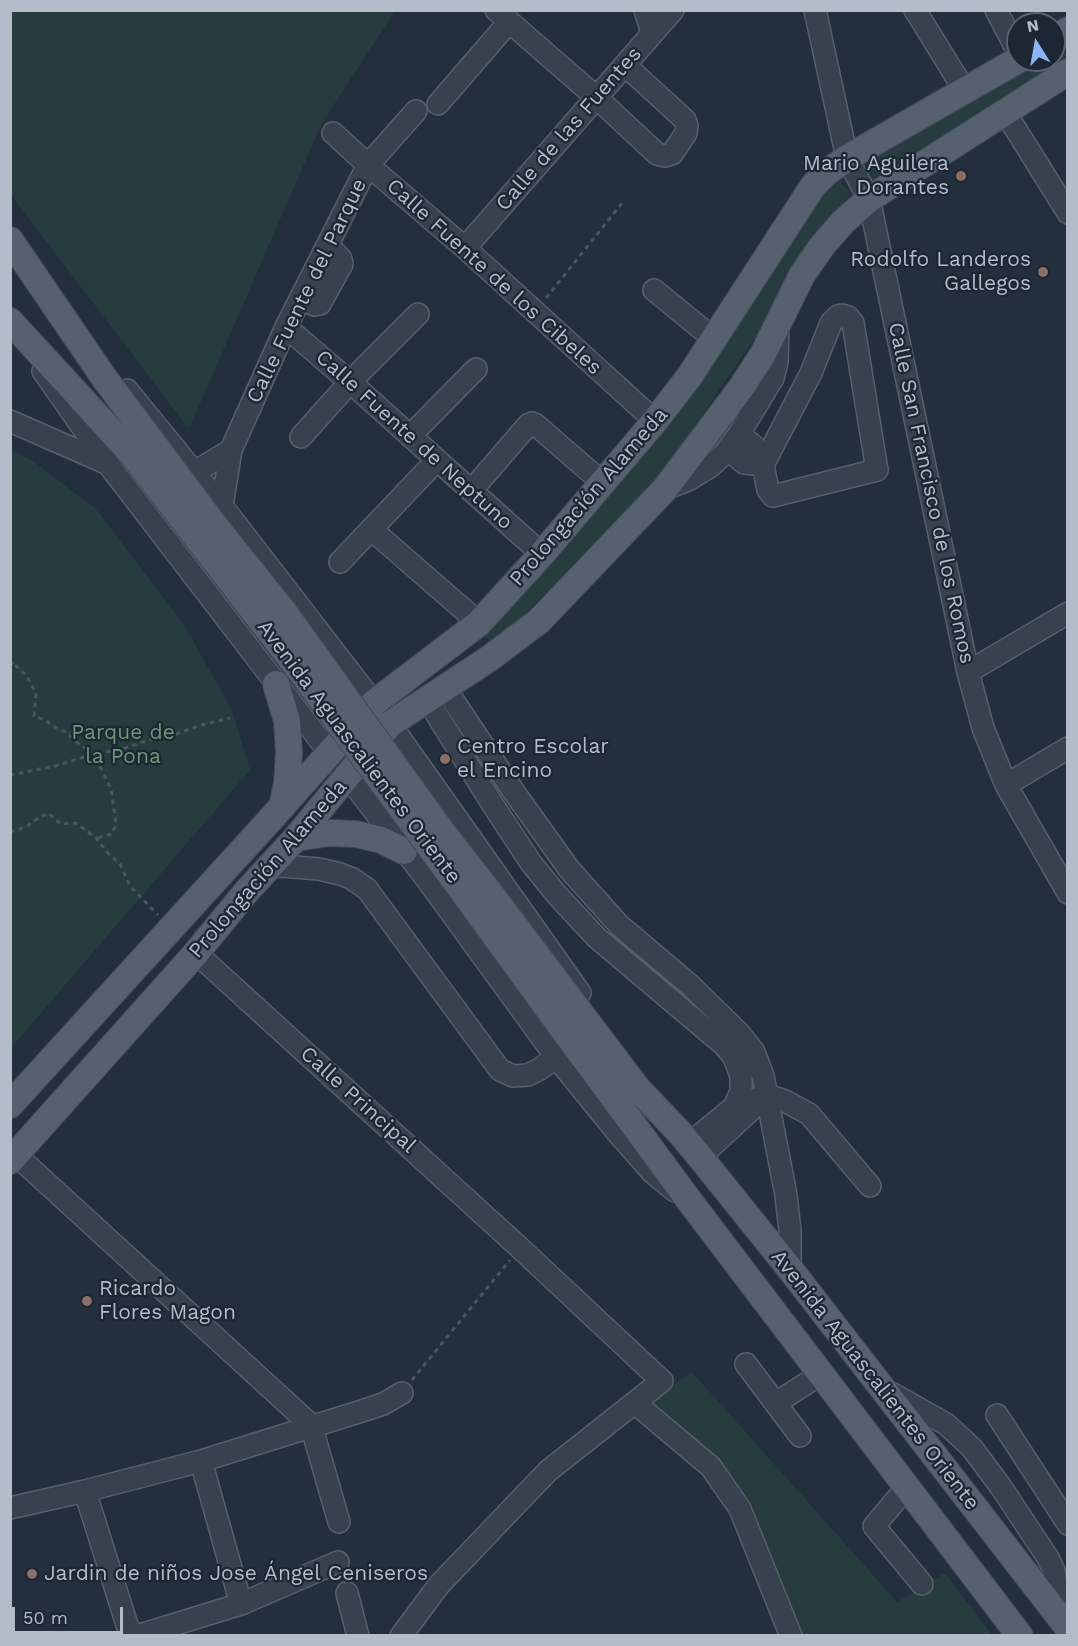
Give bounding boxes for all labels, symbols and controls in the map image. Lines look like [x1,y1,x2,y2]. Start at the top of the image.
north arrow [1006,12,1066,72]
text: N [1025,15,1040,36]
street label: Calle de las Fuentes [491,42,647,216]
place label: Mario Aguilera Dorantes [803,151,949,201]
marker: Mario Aguilera Dorantes [954,169,968,183]
street label: Calle Fuente de los Cibeles [381,174,607,380]
street label: Calle Fuente del Parque [242,175,372,407]
place label: Rodolfo Landeros Gallegos [850,247,1031,297]
marker: Rodolfo Landeros Gallegos [1036,265,1050,279]
street label: Calle San Francisco de los Romos [882,320,980,666]
street label: Calle Fuente de Neptuno [310,345,518,535]
street label: Prolongación Alameda [505,403,673,591]
street label: Avenida Aguascalientes Oriente [252,615,466,889]
park label: Parque de la Pona [71,720,175,770]
place label: Centro Escolar el Encino [457,734,609,784]
marker: Centro Escolar el Encino [438,752,452,766]
street label: Prolongación Alameda [184,775,352,963]
street label: Calle Principal [295,1041,421,1159]
street label: Avenida Aguascalientes Oriente [766,1245,984,1515]
place label: Ricardo Flores Magon [99,1276,236,1326]
marker: Ricardo Flores Magon [80,1294,94,1308]
place label: Jardin de niños Jose Ángel Ceniseros [44,1561,428,1587]
marker: Jardin de niños Jose Ángel Ceniseros [25,1567,39,1581]
scale bar [15,1595,126,1633]
text: 50 m [23,1607,68,1628]

